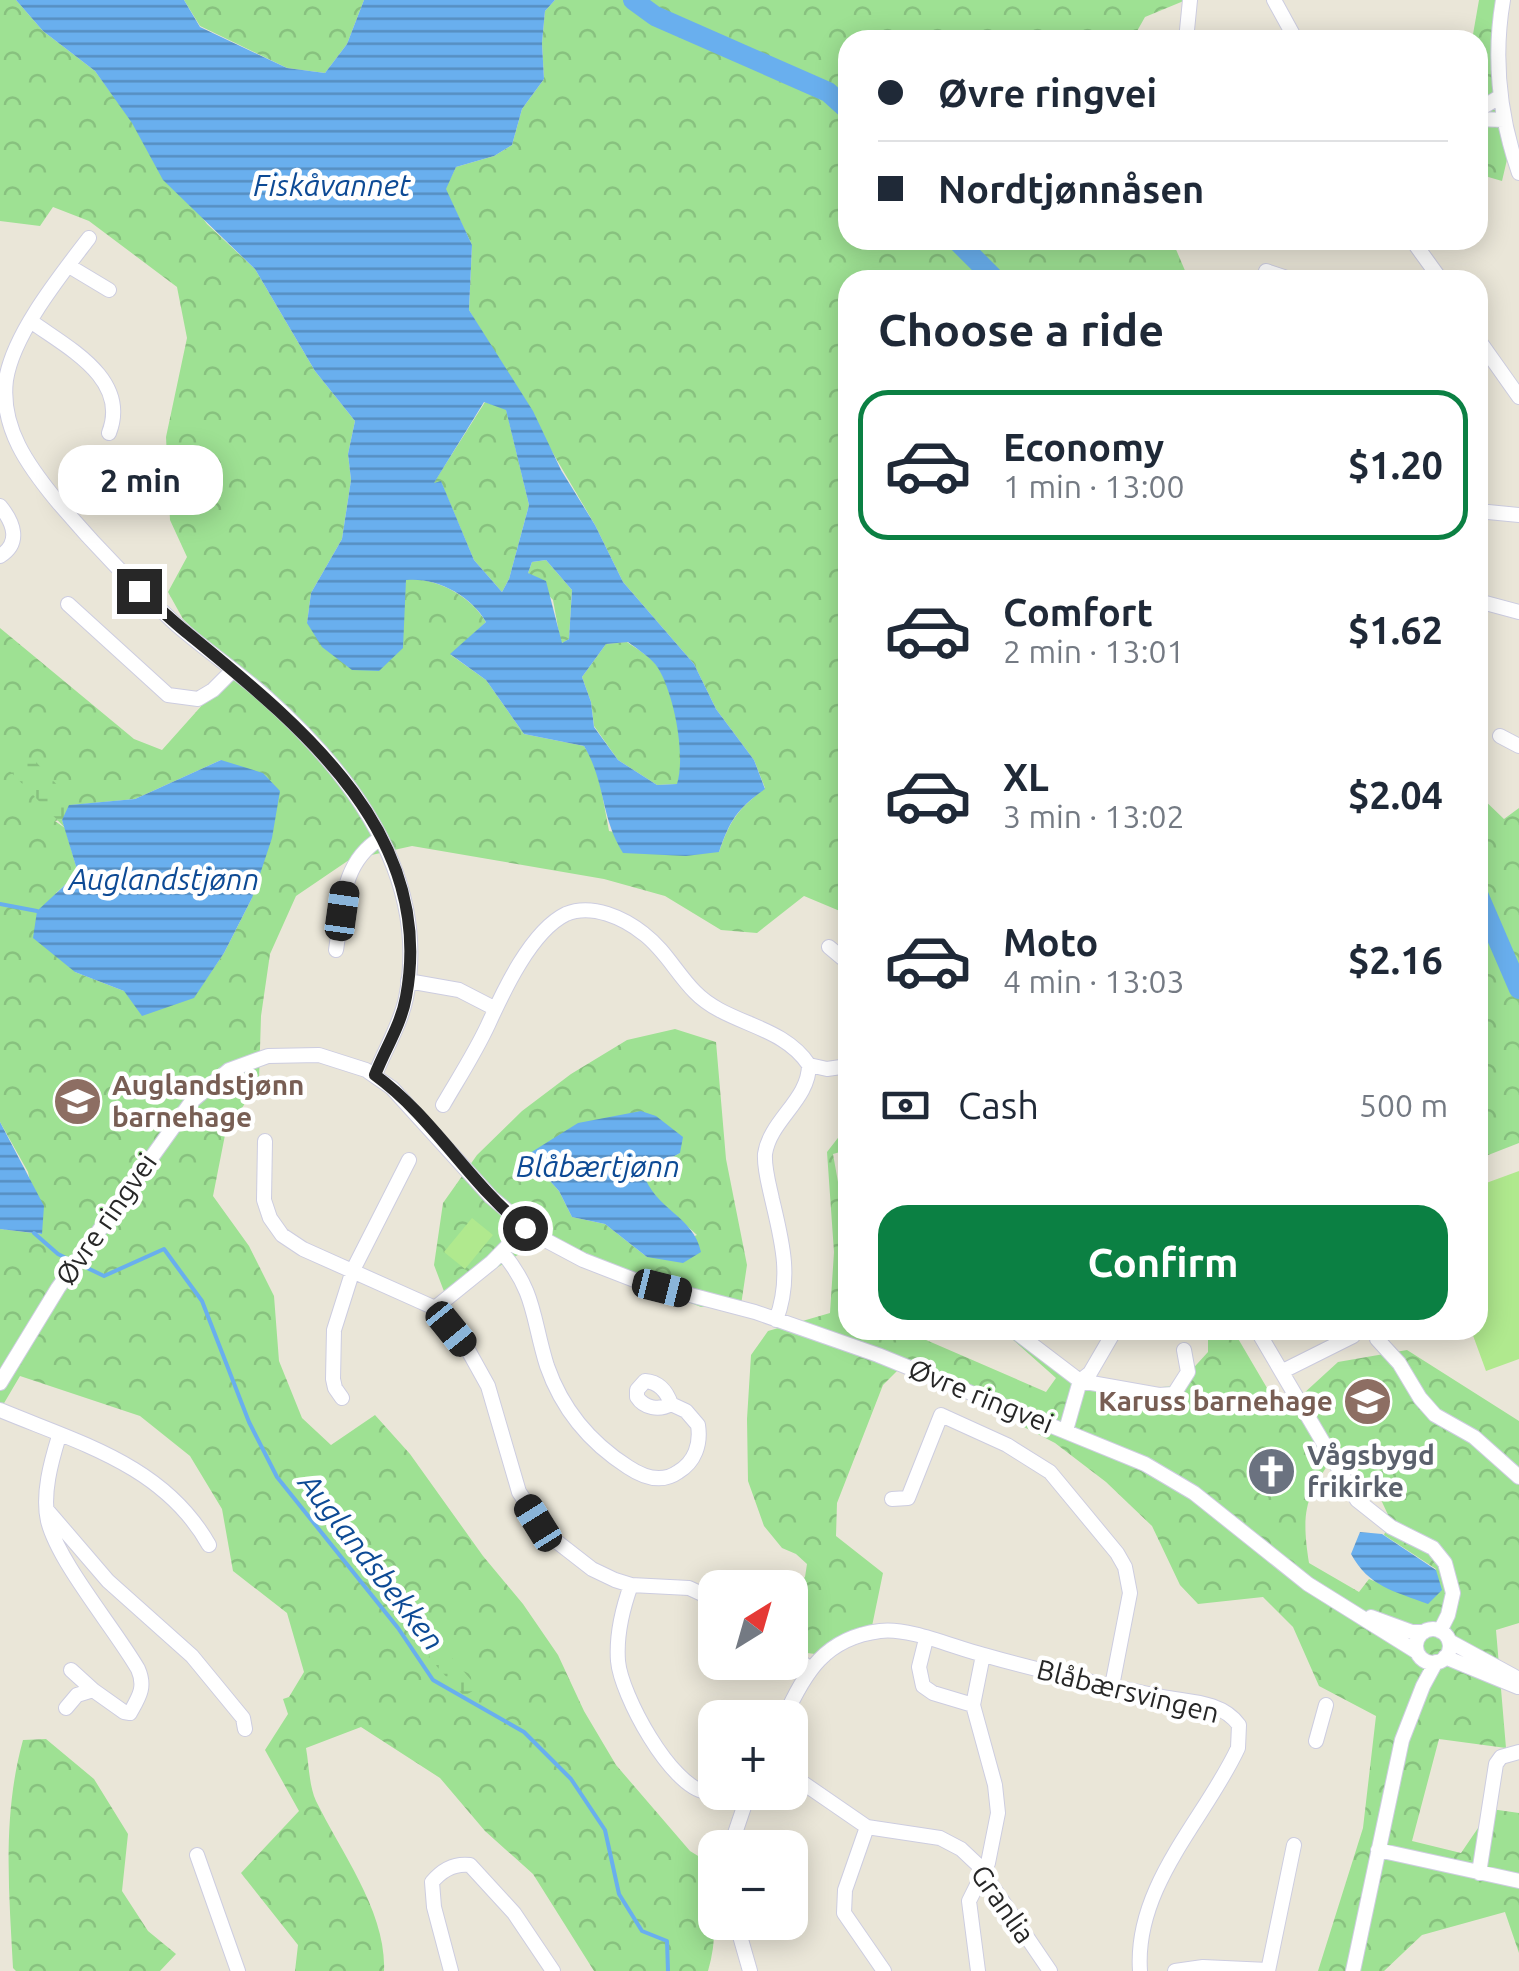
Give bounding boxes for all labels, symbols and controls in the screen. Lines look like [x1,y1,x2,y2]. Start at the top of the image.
text: Øvre ringvei [938,72,1157,114]
water label: Fiskåvannet [253,168,411,202]
text: Nordtjønnåsen [938,168,1204,210]
text: Choose a ride [878,304,1164,355]
icon: car [883,420,973,510]
text: Economy [1003,426,1164,468]
text: $1.20 [1348,444,1443,486]
callout: 2 min [56,446,222,516]
text: 2 min [100,462,181,498]
text: 1 min · 13:00 [1003,468,1185,504]
route end [117,569,162,614]
icon: car [883,585,973,675]
text: Comfort [1003,591,1153,633]
text: $1.62 [1348,609,1443,651]
text: 2 min · 13:01 [1003,633,1185,669]
icon: car [883,750,973,840]
text: XL [1003,756,1049,798]
text: $2.04 [1348,774,1443,816]
text: 3 min · 13:02 [1003,798,1185,834]
water label: Auglandstjønn [67,862,259,896]
car [323,879,361,943]
icon: car [883,915,973,1005]
text: Moto [1003,921,1098,963]
text: $2.16 [1348,939,1443,981]
text: 4 min · 13:03 [1003,963,1185,999]
place label: Auglandstjønn barnehage [112,1069,304,1132]
school or university icon: Auglandstjønn barnehage [51,1075,103,1127]
icon: cash [878,1078,933,1133]
text: Cash [958,1084,1039,1126]
text: 500 m [1359,1087,1448,1123]
street label: Øvre ringvei [49,1147,162,1290]
water label: Blåbærtjønn [516,1149,680,1183]
button: Confirm [878,1205,1448,1320]
route start [503,1206,548,1251]
car [629,1266,695,1310]
car [420,1296,482,1362]
street label: Øvre ringvei [904,1352,1058,1439]
school or university icon: Karuss barnehage [1342,1375,1394,1427]
place label: Karuss barnehage [1098,1385,1333,1416]
place label: Vågsbygd frikirke [1307,1439,1435,1502]
church icon: Vågsbygd frikirke [1246,1445,1298,1497]
water label: Auglandsbekken [291,1465,451,1657]
car [509,1490,567,1556]
north arrow [698,1570,808,1680]
map controls [698,1570,808,1940]
street label: Blåbærsvingen [1034,1653,1222,1728]
button: + [698,1700,808,1810]
button: − [698,1830,808,1940]
street label: Granlia [965,1859,1041,1949]

